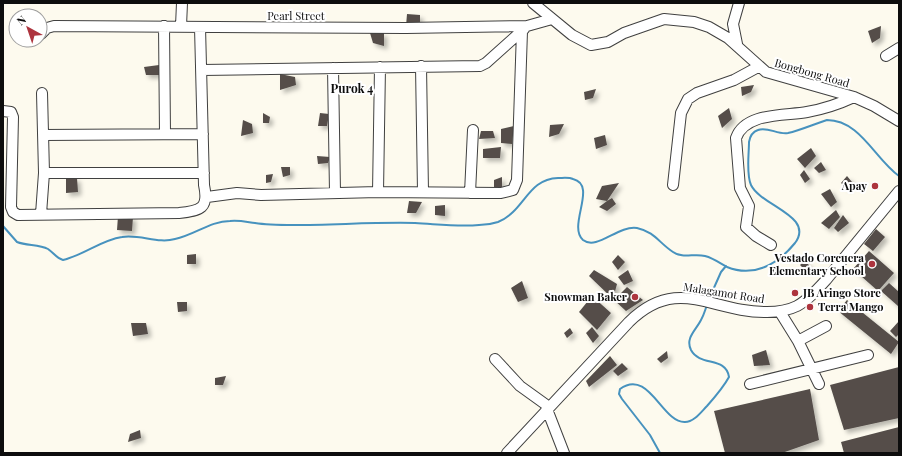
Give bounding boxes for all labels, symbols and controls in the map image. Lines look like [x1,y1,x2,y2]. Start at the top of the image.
north arrow [8,8,48,48]
street label: Pearl Street [267,8,325,23]
text: N [13,12,29,28]
street label: Bongbong Road [773,55,852,91]
district label: Purok 4 [331,80,373,96]
place label: Apay [841,178,867,193]
marker: Apay [870,181,880,191]
place label: Vestado Corcuera Elementary School [769,250,865,278]
marker: Vestado Corcuera Elementary School [867,259,877,269]
street label: Malagamot Road [682,279,766,306]
place label: JB Aringo Store [802,285,881,300]
marker: JB Aringo Store [790,288,800,298]
place label: Snowman Baker [544,289,628,304]
marker: Snowman Baker [630,292,640,302]
place label: Terra Mango [818,299,883,314]
marker: Terra Mango [805,302,815,312]

